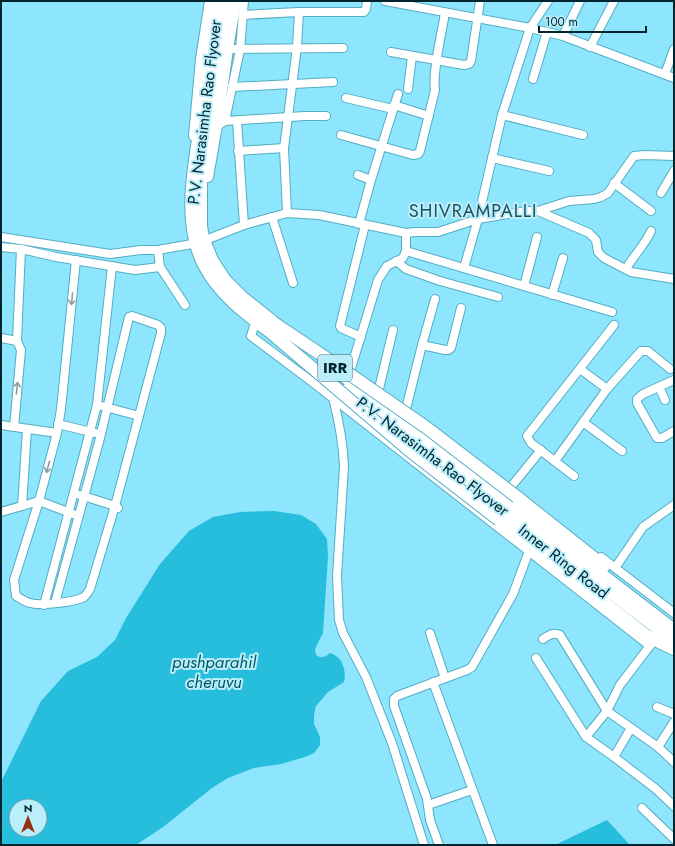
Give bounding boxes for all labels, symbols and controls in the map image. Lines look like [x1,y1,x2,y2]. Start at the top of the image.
scale bar [539,8,646,34]
text: 100 m [545,13,578,31]
street label: P.V. Narasimha Rao Flyover [182,18,227,206]
district label: SHIVRAMPALLI [409,198,537,224]
one-way arrow [69,292,76,305]
road number: IRR [318,355,352,381]
one-way arrow [14,382,21,395]
street label: P.V. Narasimha Rao Flyover [352,391,514,522]
one-way arrow [43,460,51,473]
street label: Inner Ring Road [514,519,614,604]
water label: pushparahil cheruvu [172,650,257,694]
north arrow [8,798,48,838]
text: N [24,800,32,816]

